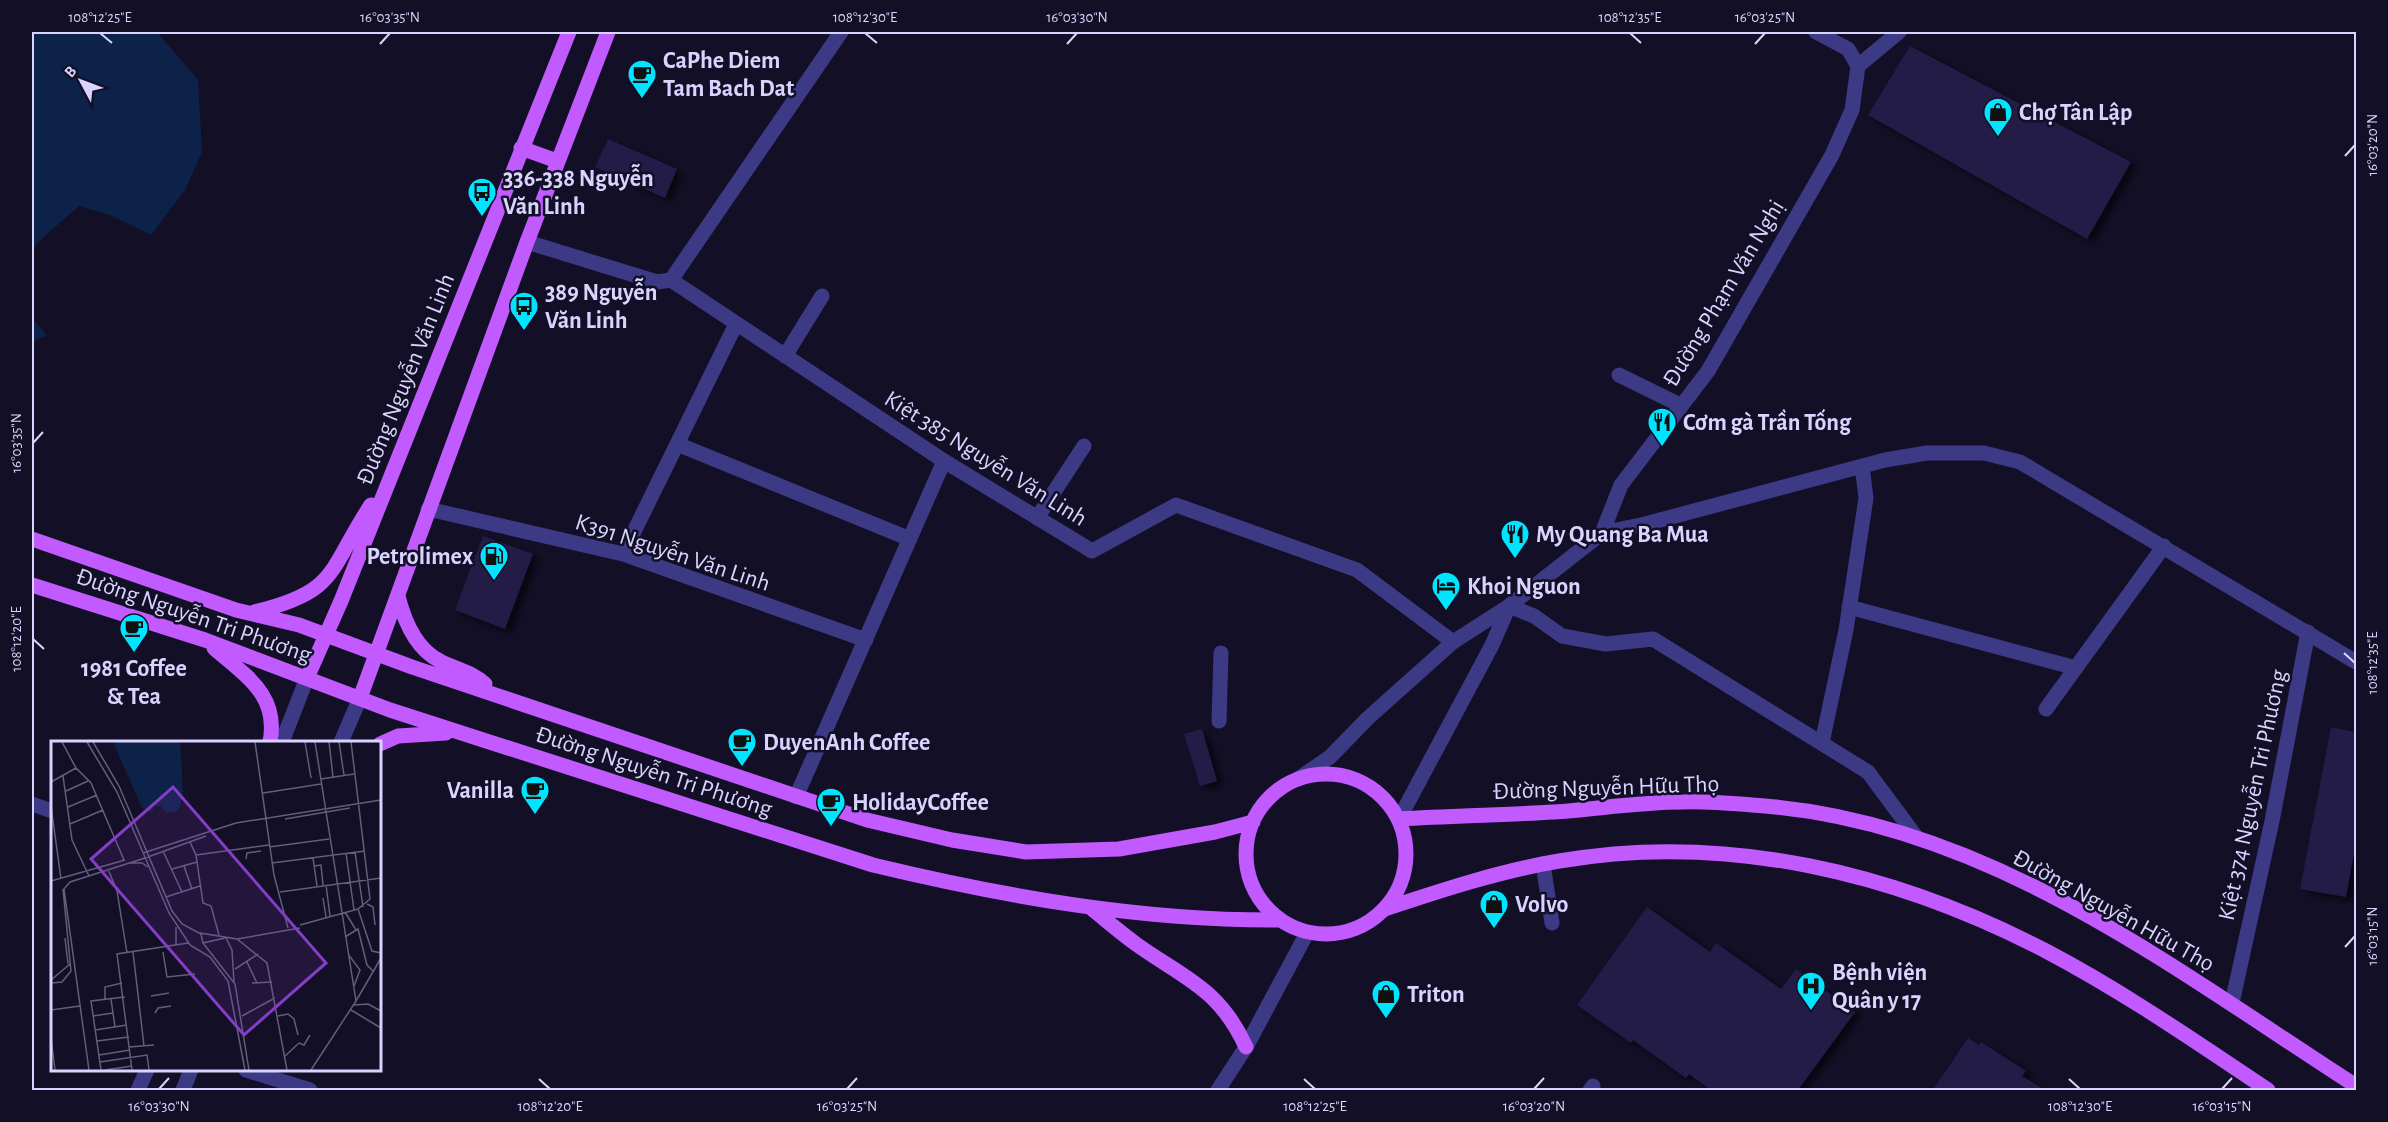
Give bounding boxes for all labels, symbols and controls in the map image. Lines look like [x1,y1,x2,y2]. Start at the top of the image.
text: 108°12'25"E [68,10,132,25]
text: 16°03'35"N [360,10,420,25]
text: 108°12'30"E [833,10,897,25]
text: 16°03'30"N [1046,10,1108,25]
text: 108°12'35"E [1599,10,1661,25]
text: 16°03'25"N [1735,10,1795,25]
place label: CaPhe Diem Tam Bach Dat [663,49,794,101]
north arrow [51,51,111,111]
cafe icon: CaPhe Diem Tam Bach Dat [626,58,658,100]
text: B [61,63,80,81]
shop icon: Chợ Tân Lập [1982,96,2014,138]
place label: Chợ Tân Lập [2019,101,2132,125]
text: 16°03'20"N [2365,114,2380,176]
place label: 336-338 Nguyễn Văn Linh [503,163,654,219]
bus stop icon: 336-338 Nguyễn Văn Linh [466,176,498,218]
street label: Đường Phạm Văn Nghị [1659,196,1789,391]
street label: Đường Nguyễn Văn Linh [352,270,459,488]
place label: 389 Nguyễn Văn Linh [545,277,657,333]
bus stop icon: 389 Nguyễn Văn Linh [508,290,540,332]
street label: Kiệt 385 Nguyễn Văn Linh [880,386,1091,531]
restaurant icon: Cơm gà Trần Tống [1646,406,1678,448]
place label: Cơm gà Trần Tống [1683,409,1852,435]
text: 16°03'35"N [9,413,24,473]
street label: K391 Nguyễn Văn Linh [572,509,773,596]
restaurant icon: My Quang Ba Mua [1499,518,1531,560]
place label: My Quang Ba Mua [1536,523,1709,547]
fuel station icon: Petrolimex [478,540,510,582]
place label: Petrolimex [366,545,473,569]
street label: Đường Nguyễn Tri Phương [73,563,315,668]
hotel icon: Khoi Nguon [1430,570,1462,612]
place label: Khoi Nguon [1467,575,1581,599]
text: 108°12'20"E [9,606,24,672]
cafe icon: 1981 Coffee & Tea [118,612,150,654]
text: 108°12'35"E [2365,632,2380,694]
place label: 1981 Coffee & Tea [81,657,187,709]
street label: Kiệt 374 Nguyễn Tri Phương [2214,667,2291,923]
street label: Đường Nguyễn Tri Phương [532,721,776,822]
cafe icon: DuyenAnh Coffee [726,726,758,768]
place label: DuyenAnh Coffee [763,731,930,755]
inset map [51,741,381,1071]
street label: Đường Nguyễn Hữu Thọ [1492,771,1720,804]
cafe icon: Vanilla [519,774,551,816]
place label: Vanilla [447,779,514,803]
cafe icon: HolidayCoffee [815,786,847,828]
place label: HolidayCoffee [852,791,989,815]
street label: Đường Nguyễn Hữu Thọ [2009,845,2219,976]
shop icon: Volvo [1478,888,1510,930]
place label: Volvo [1515,893,1569,917]
text: 16°03'15"N [2365,906,2380,966]
place label: Bệnh viện Quân y 17 [1832,961,1927,1013]
hospital icon: Bệnh viện Quân y 17 [1795,970,1827,1012]
shop icon: Triton [1370,978,1402,1020]
place label: Triton [1407,983,1465,1007]
text: 16°03'30"N [128,1099,190,1114]
text: 108°12'20"E [517,1099,583,1114]
text: 16°03'25"N [817,1099,877,1114]
text: 108°12'25"E [1283,1099,1347,1114]
text: 16°03'20"N [1503,1099,1565,1114]
text: 108°12'30"E [2048,1099,2112,1114]
text: 16°03'15"N [2192,1099,2252,1114]

